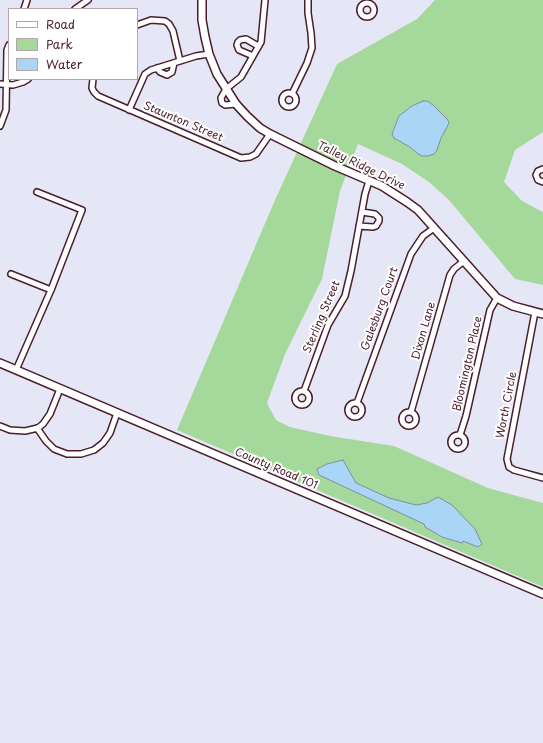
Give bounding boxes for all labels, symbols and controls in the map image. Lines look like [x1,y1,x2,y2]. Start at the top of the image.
legend [8,8,138,80]
text: Road [46,15,75,33]
text: Park [46,35,73,53]
text: Water [46,55,82,73]
street label: Staunton Street [141,99,225,145]
street label: Talley Ridge Drive [315,139,407,193]
street label: Galesburg Court [359,265,401,353]
street label: Sterling Street [301,279,343,355]
street label: Dixon Lane [409,300,439,362]
street label: Bloomington Place [451,315,485,413]
street label: Worth Circle [494,370,520,440]
street label: County Road 101 [233,446,319,492]

